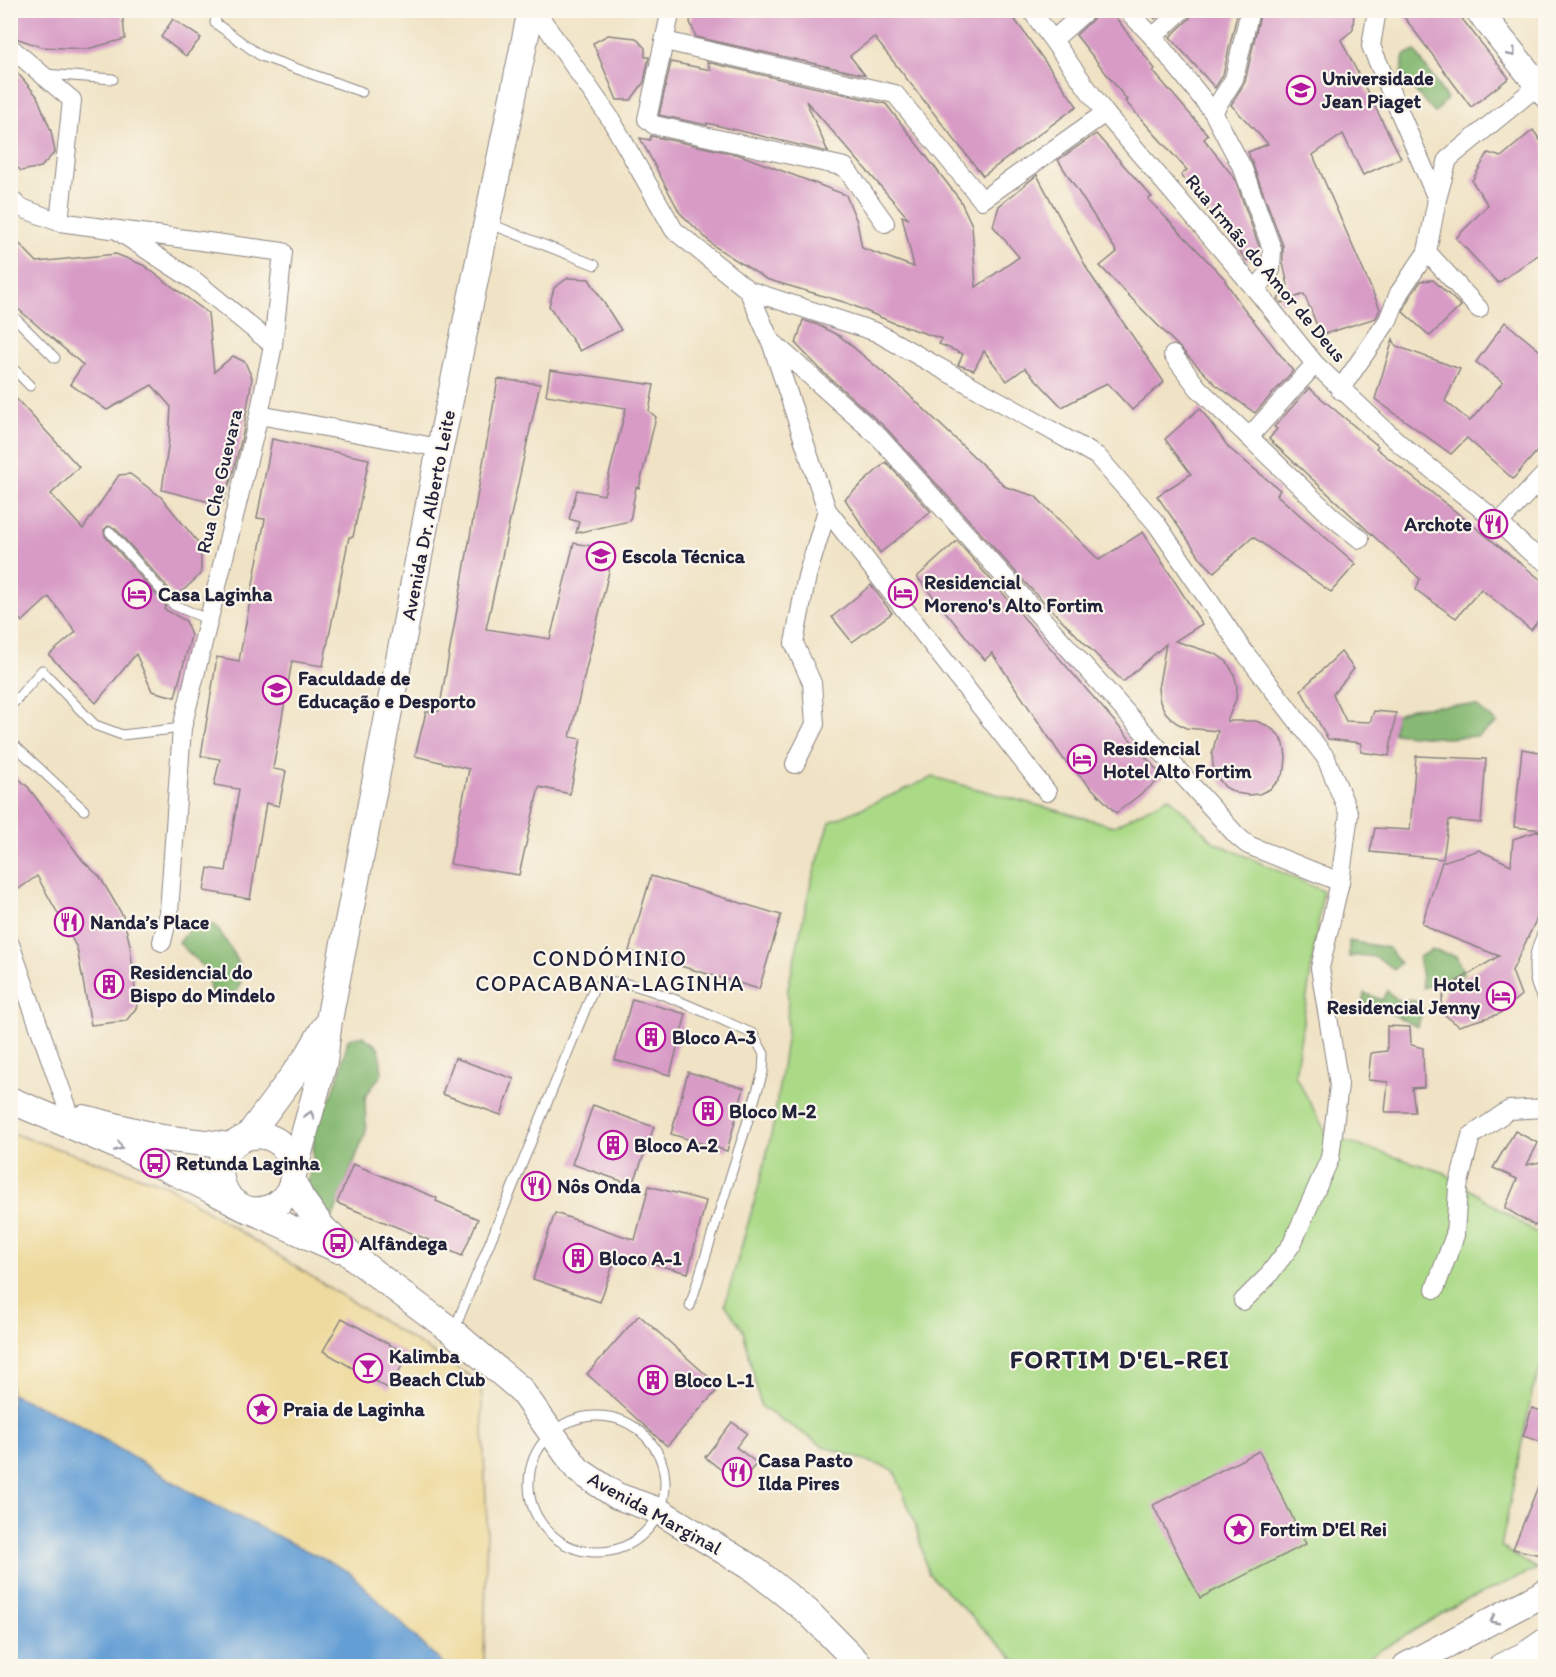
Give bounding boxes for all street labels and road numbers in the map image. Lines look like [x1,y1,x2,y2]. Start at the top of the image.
street label: Rua Irmãs do Amor de Deus [1180,169,1352,367]
street label: Rua Che Guevara [191,406,247,556]
street label: Avenida Dr. Alberto Leite [396,408,460,622]
street label: Avenida Marginal [584,1466,727,1560]

